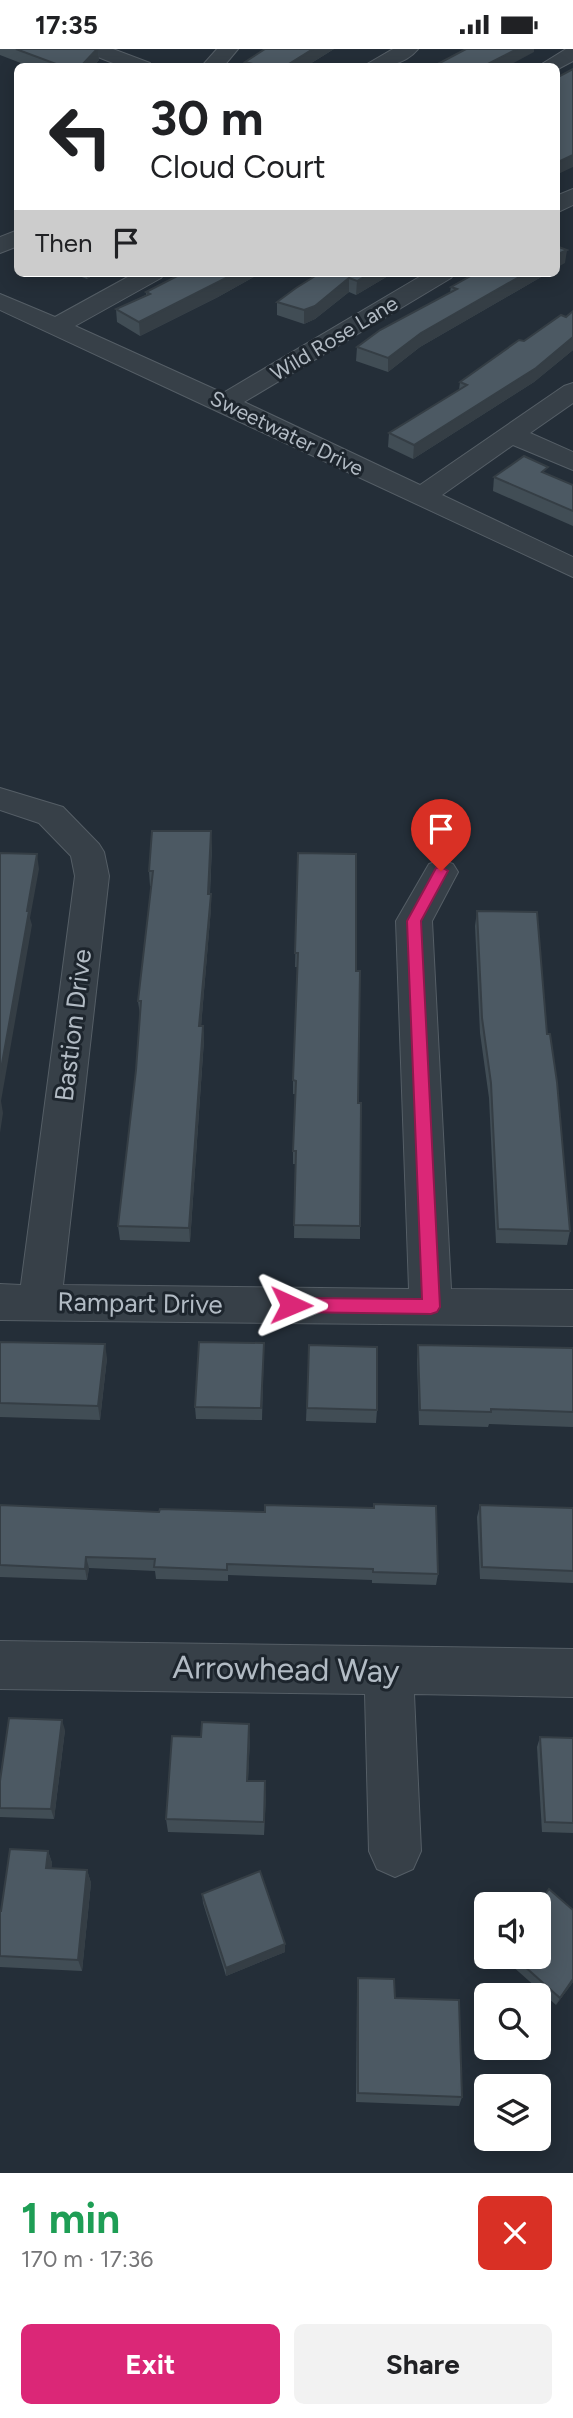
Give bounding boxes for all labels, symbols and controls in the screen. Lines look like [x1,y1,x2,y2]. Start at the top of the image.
text: 17:35 [35,9,98,41]
text: 30 m [150,88,263,147]
icon: left [35,91,126,182]
text: Cloud Court [150,148,326,186]
icon: arrive [107,224,145,262]
text: Then [35,227,93,259]
street label: Wild Rose Lane [266,290,402,386]
street label: Sweetwater Drive [206,385,368,481]
pin [411,799,471,871]
icon: arrive [422,810,460,848]
street label: Bastion Drive [48,947,98,1103]
position arrow [254,1268,328,1342]
street label: Rampart Drive [57,1286,223,1320]
street label: Arrowhead Way [172,1648,400,1690]
map controls [474,1892,551,2151]
button: sound [474,1892,551,1969]
button: search [474,1983,551,2060]
button: layers [474,2074,551,2151]
text: 1 min [21,2193,120,2244]
button: close [478,2196,552,2270]
text: 170 m · 17:36 [21,2245,153,2273]
button: Exit [21,2324,280,2404]
button: Share [294,2324,552,2404]

